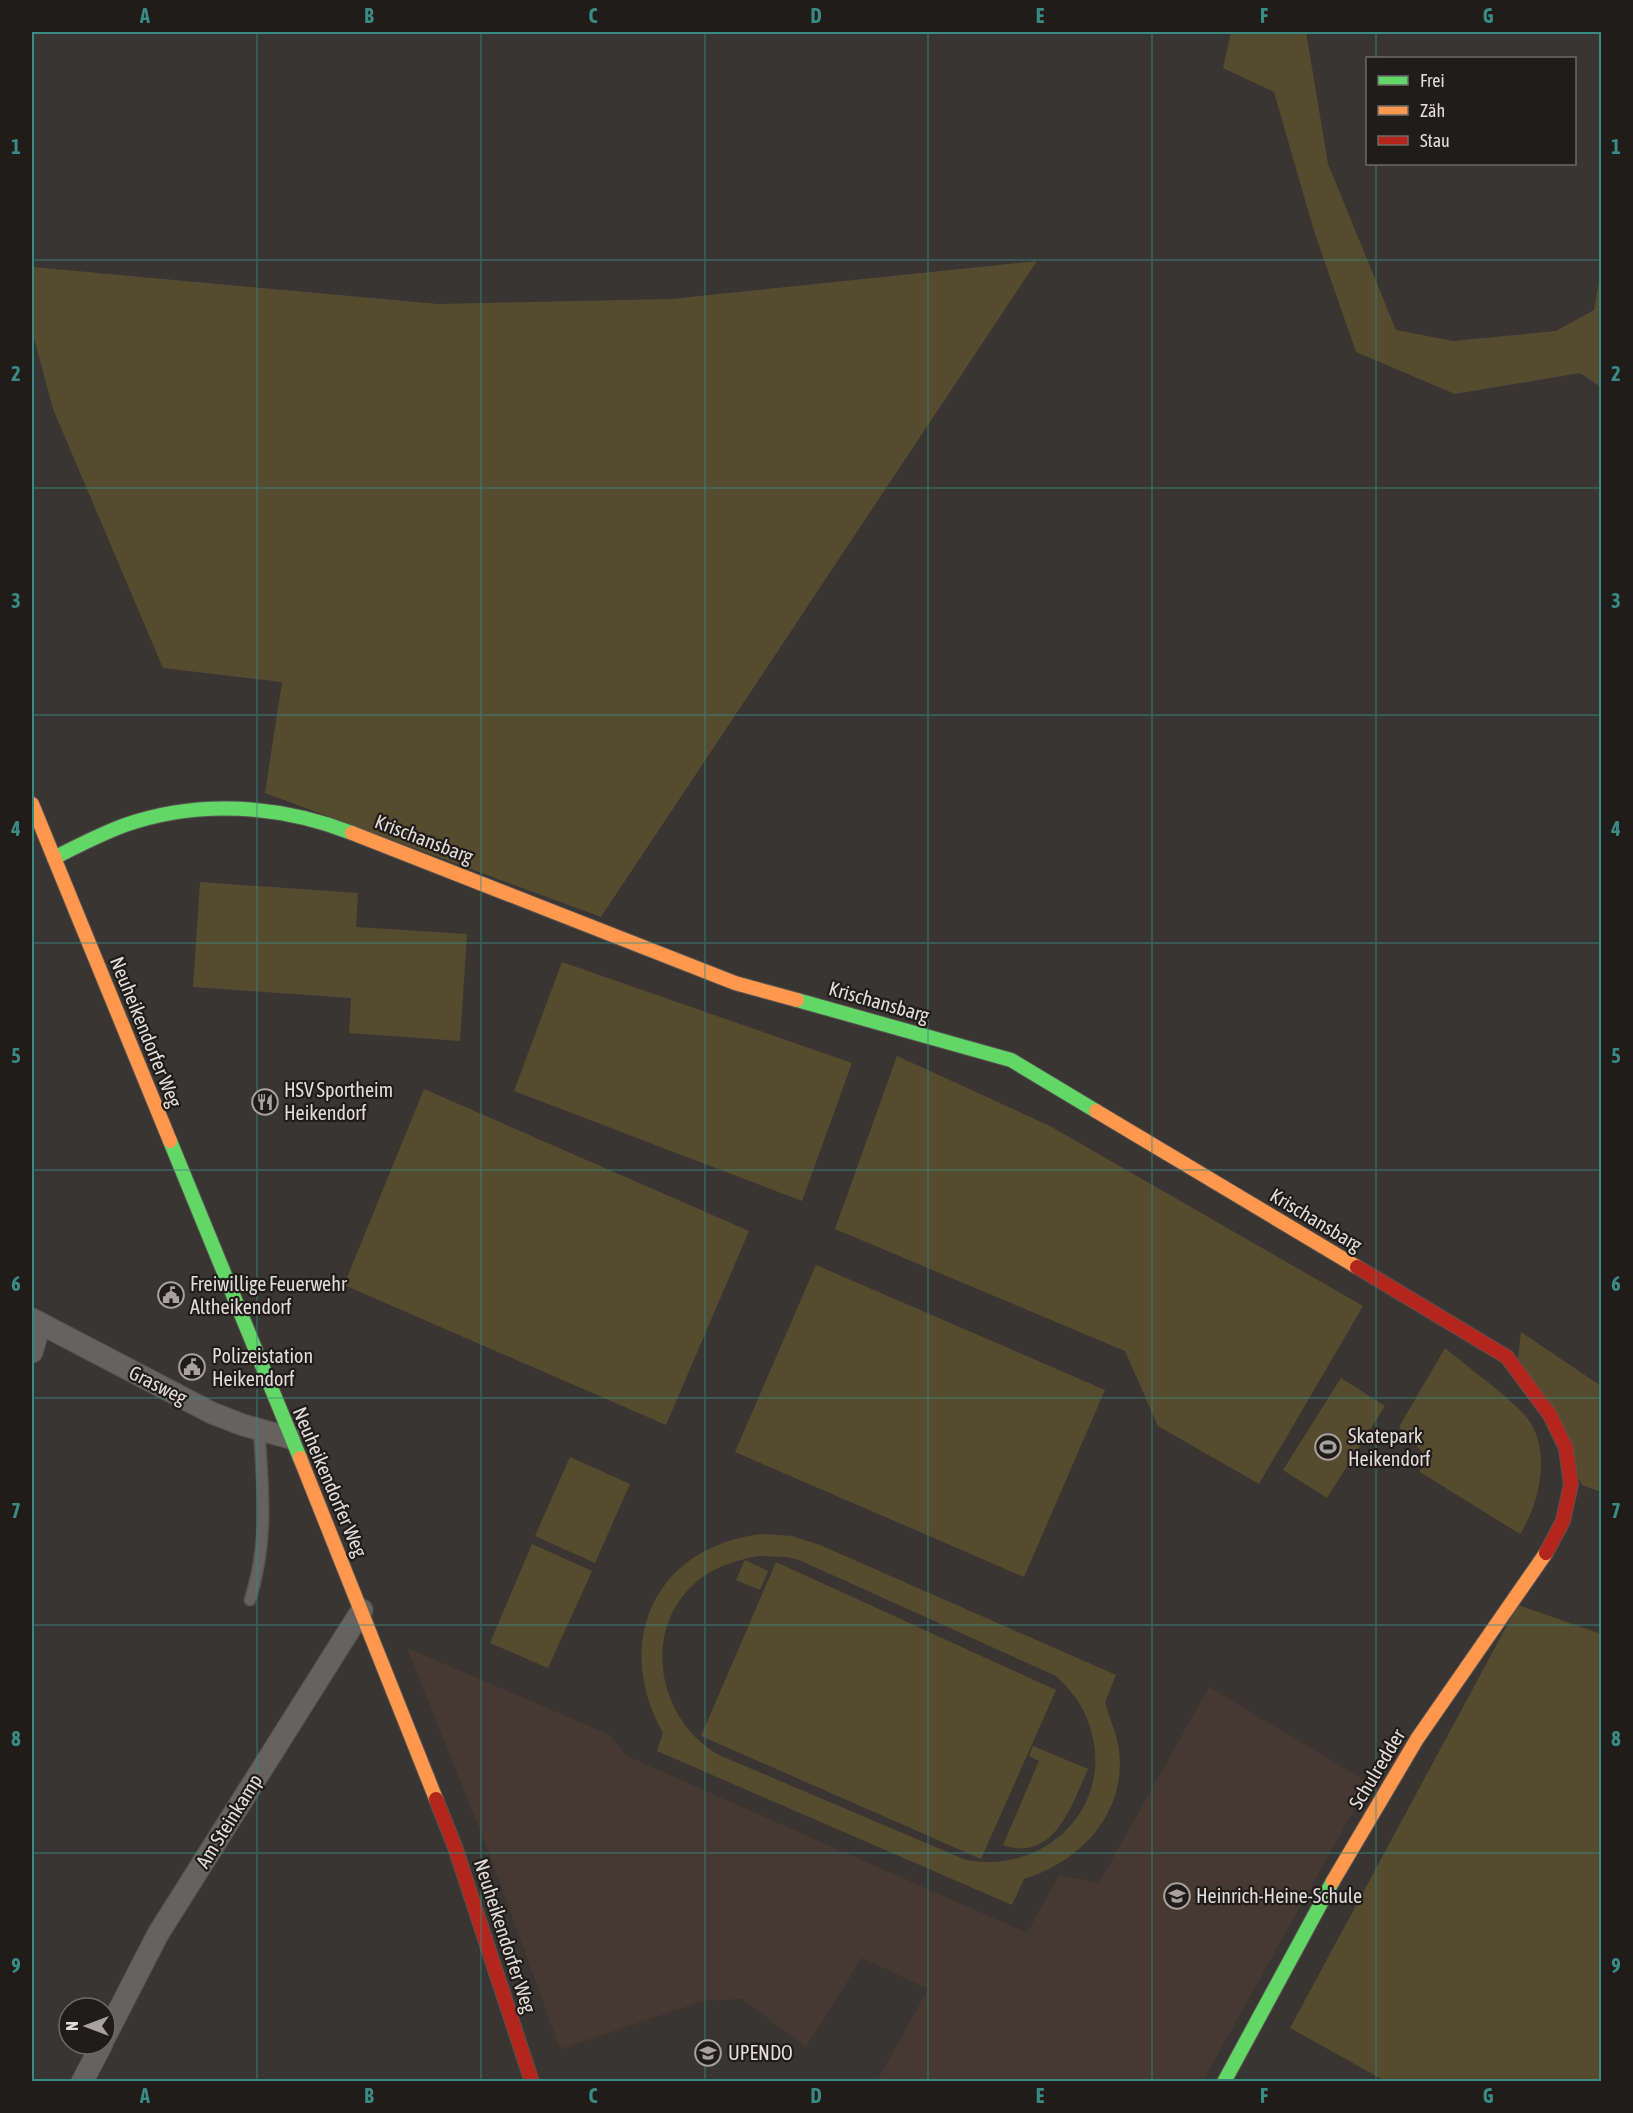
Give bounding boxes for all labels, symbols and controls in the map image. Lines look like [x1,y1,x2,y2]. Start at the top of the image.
text: A [139,4,150,27]
text: B [364,4,374,27]
text: C [589,4,598,27]
text: D [810,4,822,27]
text: E [1036,4,1045,27]
text: F [1260,4,1268,27]
text: G [1483,4,1494,27]
legend [1366,57,1576,165]
text: Frei [1420,70,1445,91]
text: Zäh [1420,100,1445,121]
text: Stau [1420,130,1450,151]
text: 1 [11,135,21,158]
text: 1 [1611,135,1621,158]
text: 2 [11,362,21,385]
text: 2 [1611,362,1621,385]
text: 3 [11,589,21,612]
text: 3 [1611,589,1621,612]
street label: Krischansbarg [372,809,477,868]
text: 4 [10,817,21,840]
text: 4 [1610,817,1621,840]
street label: Neuheikendorfer Weg [106,953,187,1111]
street label: Krischansbarg [826,976,932,1027]
text: 5 [11,1044,21,1067]
text: 5 [1611,1044,1621,1067]
place label: HSV Sportheim Heikendorf [284,1078,393,1124]
restaurant icon: HSV Sportheim Heikendorf [250,1087,280,1117]
street label: Krischansbarg [1266,1183,1367,1256]
text: 6 [11,1272,21,1295]
place label: Freiwillige Feuerwehr Altheikendorf [190,1272,348,1318]
text: 6 [1611,1272,1621,1295]
public building icon: Freiwillige Feuerwehr Altheikendorf [156,1280,186,1310]
place label: Polizeistation Heikendorf [212,1344,313,1390]
public building icon: Polizeistation Heikendorf [177,1352,207,1382]
street label: Grasweg [125,1360,191,1409]
street label: Neuheikendorfer Weg [289,1403,373,1561]
place label: Skatepark Heikendorf [1348,1424,1431,1470]
sports icon: Skatepark Heikendorf [1313,1432,1343,1462]
text: 7 [11,1499,21,1522]
text: 7 [1611,1499,1621,1522]
street label: Schulredder [1344,1724,1410,1813]
text: 8 [11,1727,21,1750]
text: 8 [1611,1727,1621,1750]
street label: Am Steinkamp [191,1770,266,1872]
street label: Neuheikendorfer Weg [470,1856,541,2016]
school or university icon: Heinrich-Heine-Schule [1162,1881,1192,1911]
place label: Heinrich-Heine-Schule [1196,1884,1362,1907]
text: 9 [11,1954,21,1977]
text: 9 [1611,1954,1621,1977]
north arrow [57,1996,117,2056]
text: N [63,2021,81,2031]
school or university icon: UPENDO [693,2038,723,2068]
place label: UPENDO [728,2041,793,2064]
text: A [139,2084,150,2107]
text: B [364,2084,374,2107]
text: C [589,2084,598,2107]
text: D [810,2084,822,2107]
text: E [1036,2084,1045,2107]
text: F [1260,2084,1268,2107]
text: G [1483,2084,1494,2107]

